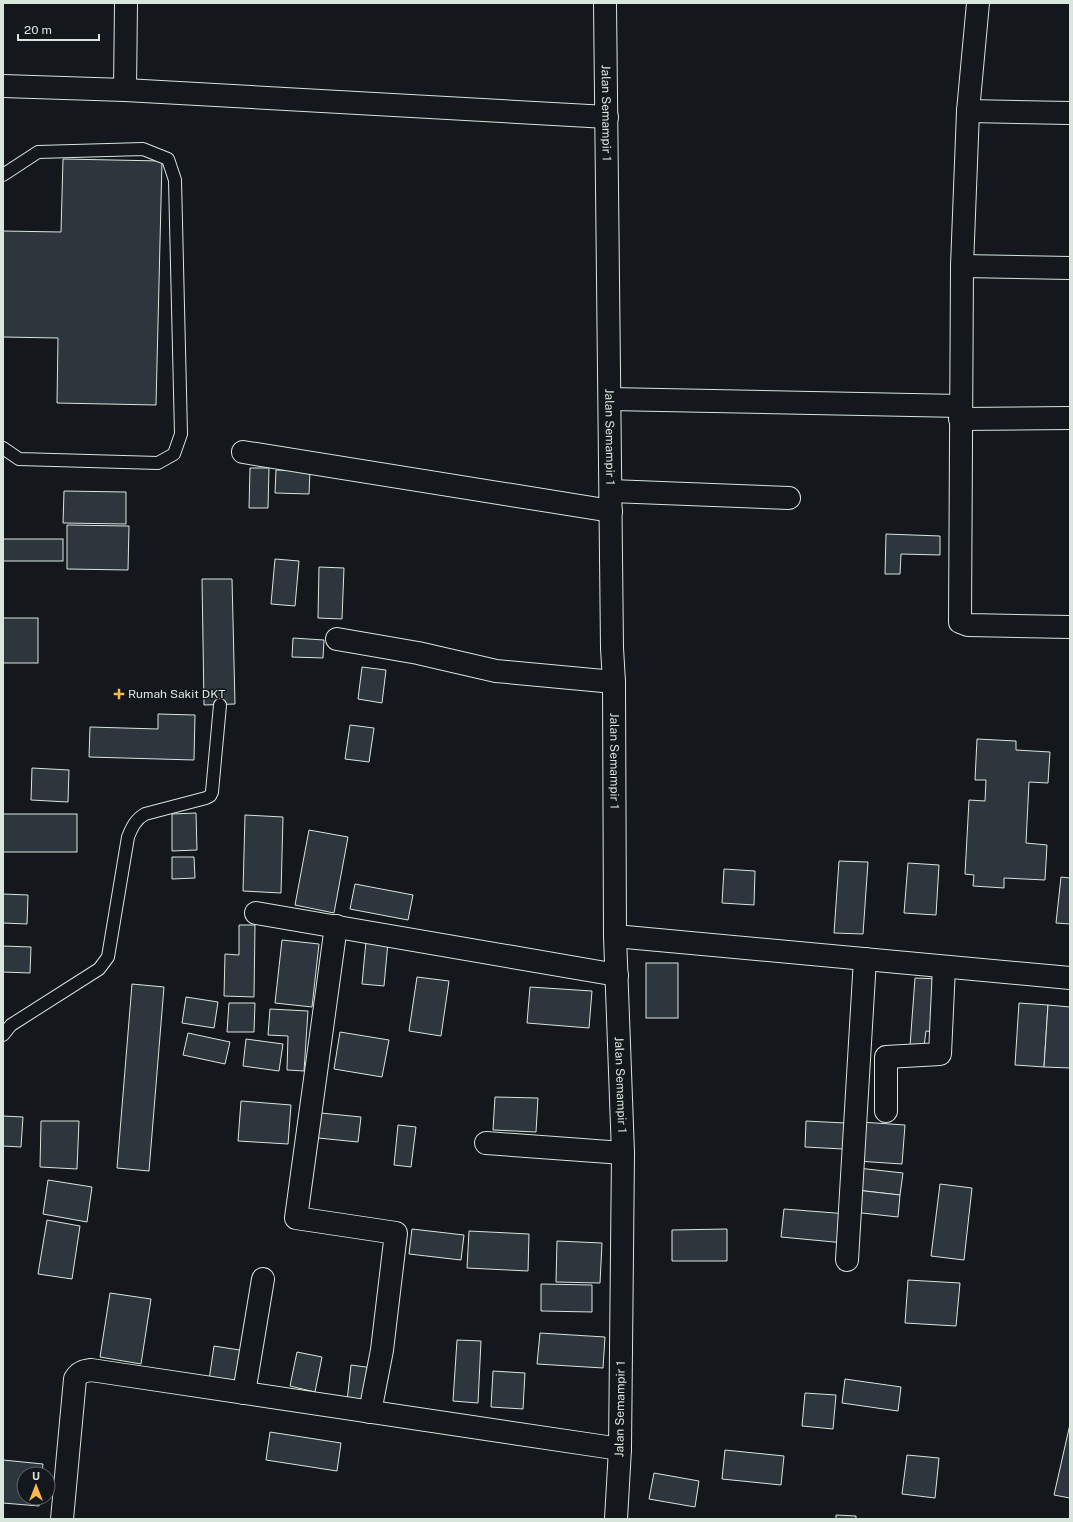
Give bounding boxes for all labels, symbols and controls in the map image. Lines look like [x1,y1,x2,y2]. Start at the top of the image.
scale bar [18,16,99,42]
text: 20 m [24,23,52,37]
street label: Jalan Semampir 1 [599,65,614,161]
street label: Jalan Semampir 1 [602,389,617,485]
place label: Rumah Sakit DKT [128,687,226,701]
marker: Rumah Sakit DKT [113,688,125,700]
street label: Jalan Semampir 1 [607,713,622,809]
street label: Jalan Semampir 1 [612,1036,629,1133]
street label: Jalan Semampir 1 [612,1361,628,1457]
north arrow [16,1466,56,1506]
text: U [32,1470,40,1482]

